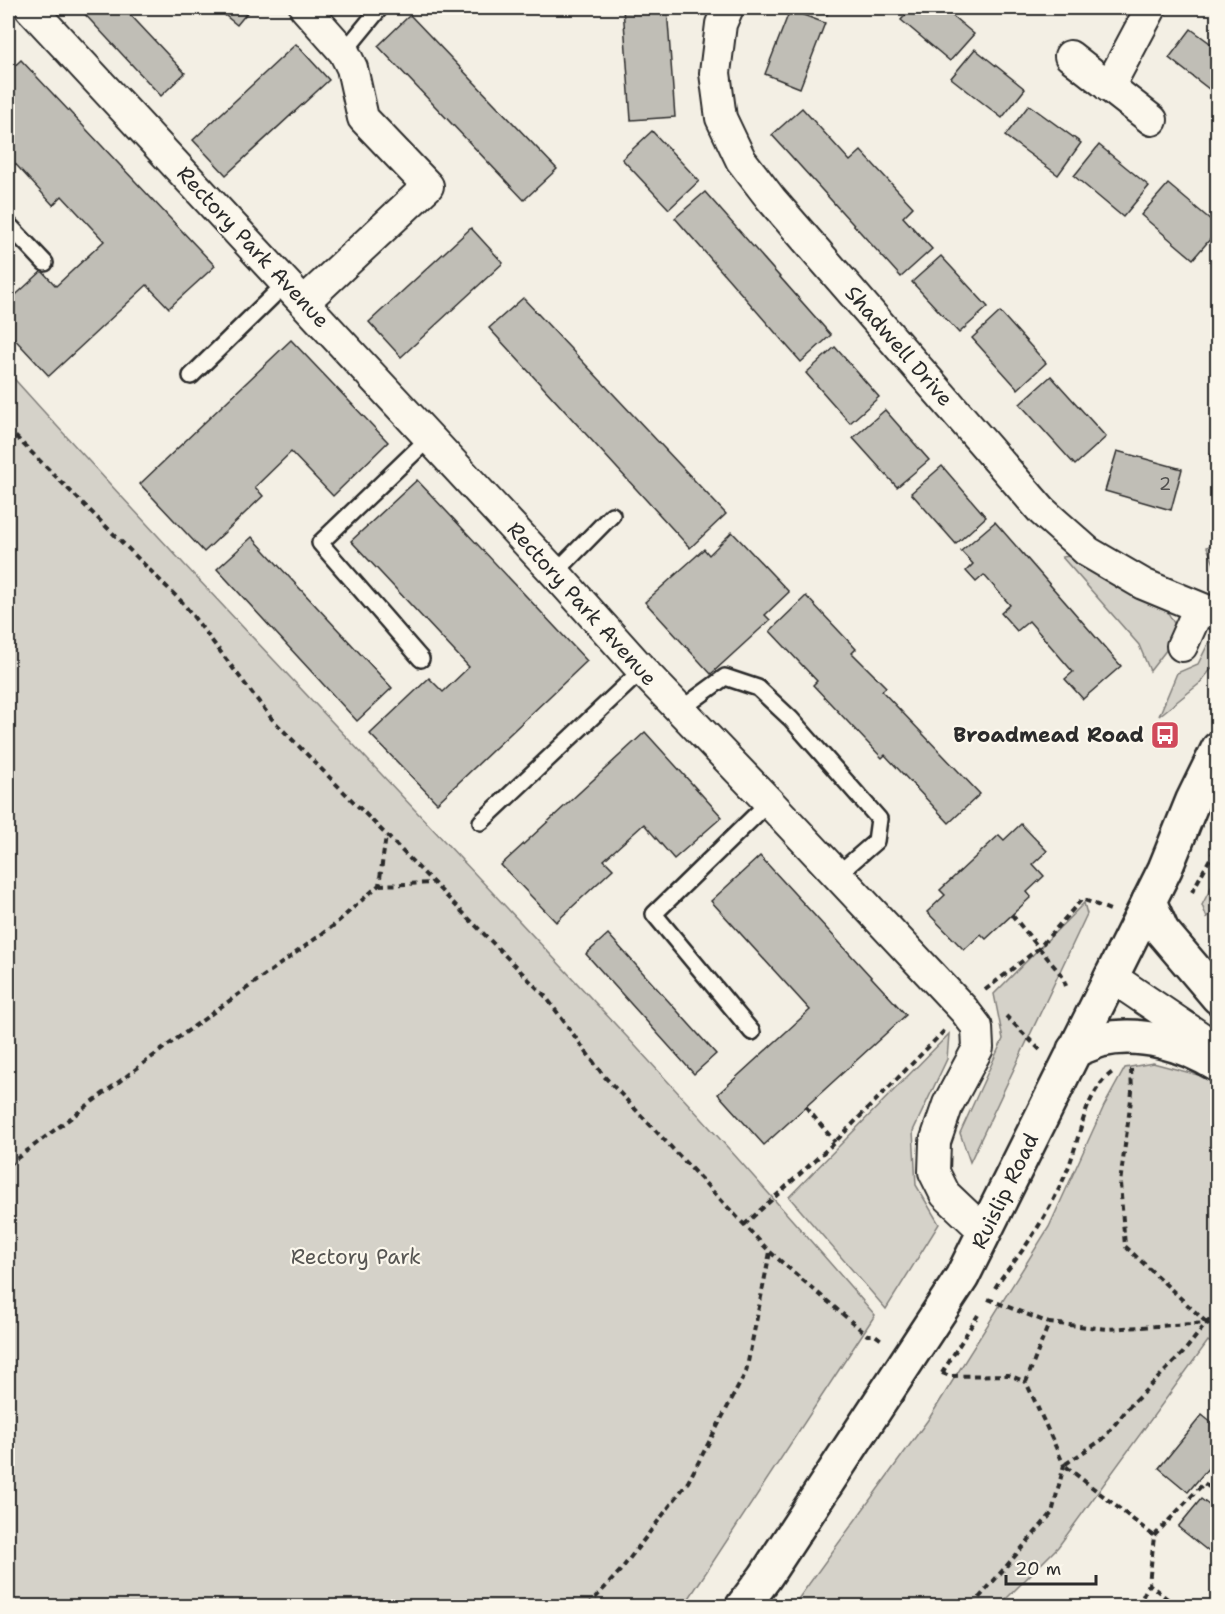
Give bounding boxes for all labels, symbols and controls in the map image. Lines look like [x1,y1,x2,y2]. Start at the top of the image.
street label: Rectory Park Avenue [171,160,335,334]
street label: Shadwell Drive [839,280,959,412]
house number: 2 [1159,472,1171,496]
street label: Rectory Park Avenue [501,516,663,692]
bus stop icon: Broadmead Road [1149,719,1181,751]
place label: Broadmead Road [953,721,1144,749]
street label: Ruislip Road [965,1129,1045,1253]
park label: Rectory Park [291,1243,421,1271]
scale bar [1006,1548,1096,1586]
text: 20 m [1015,1557,1061,1581]

